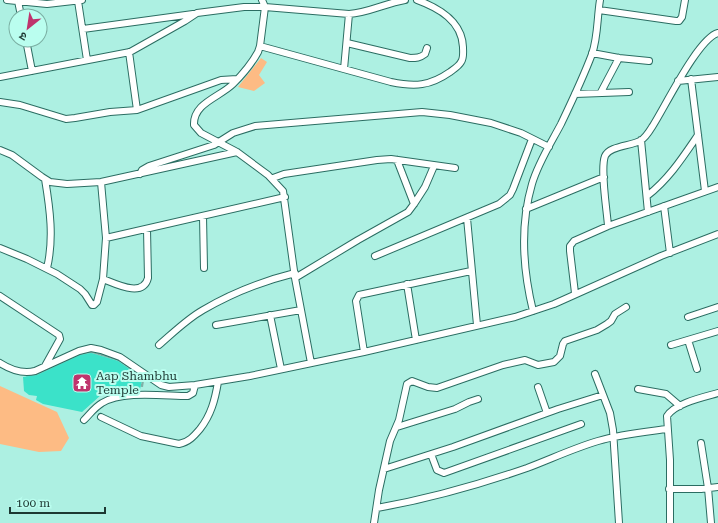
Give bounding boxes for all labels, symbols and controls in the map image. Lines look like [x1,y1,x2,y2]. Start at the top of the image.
north arrow [8,8,48,48]
text: उ [17,29,29,43]
place label: Aap Shambhu Temple [96,369,178,397]
temple icon: Aap Shambhu Temple [71,372,93,394]
scale bar [10,489,105,515]
text: 100 m [16,496,50,510]

